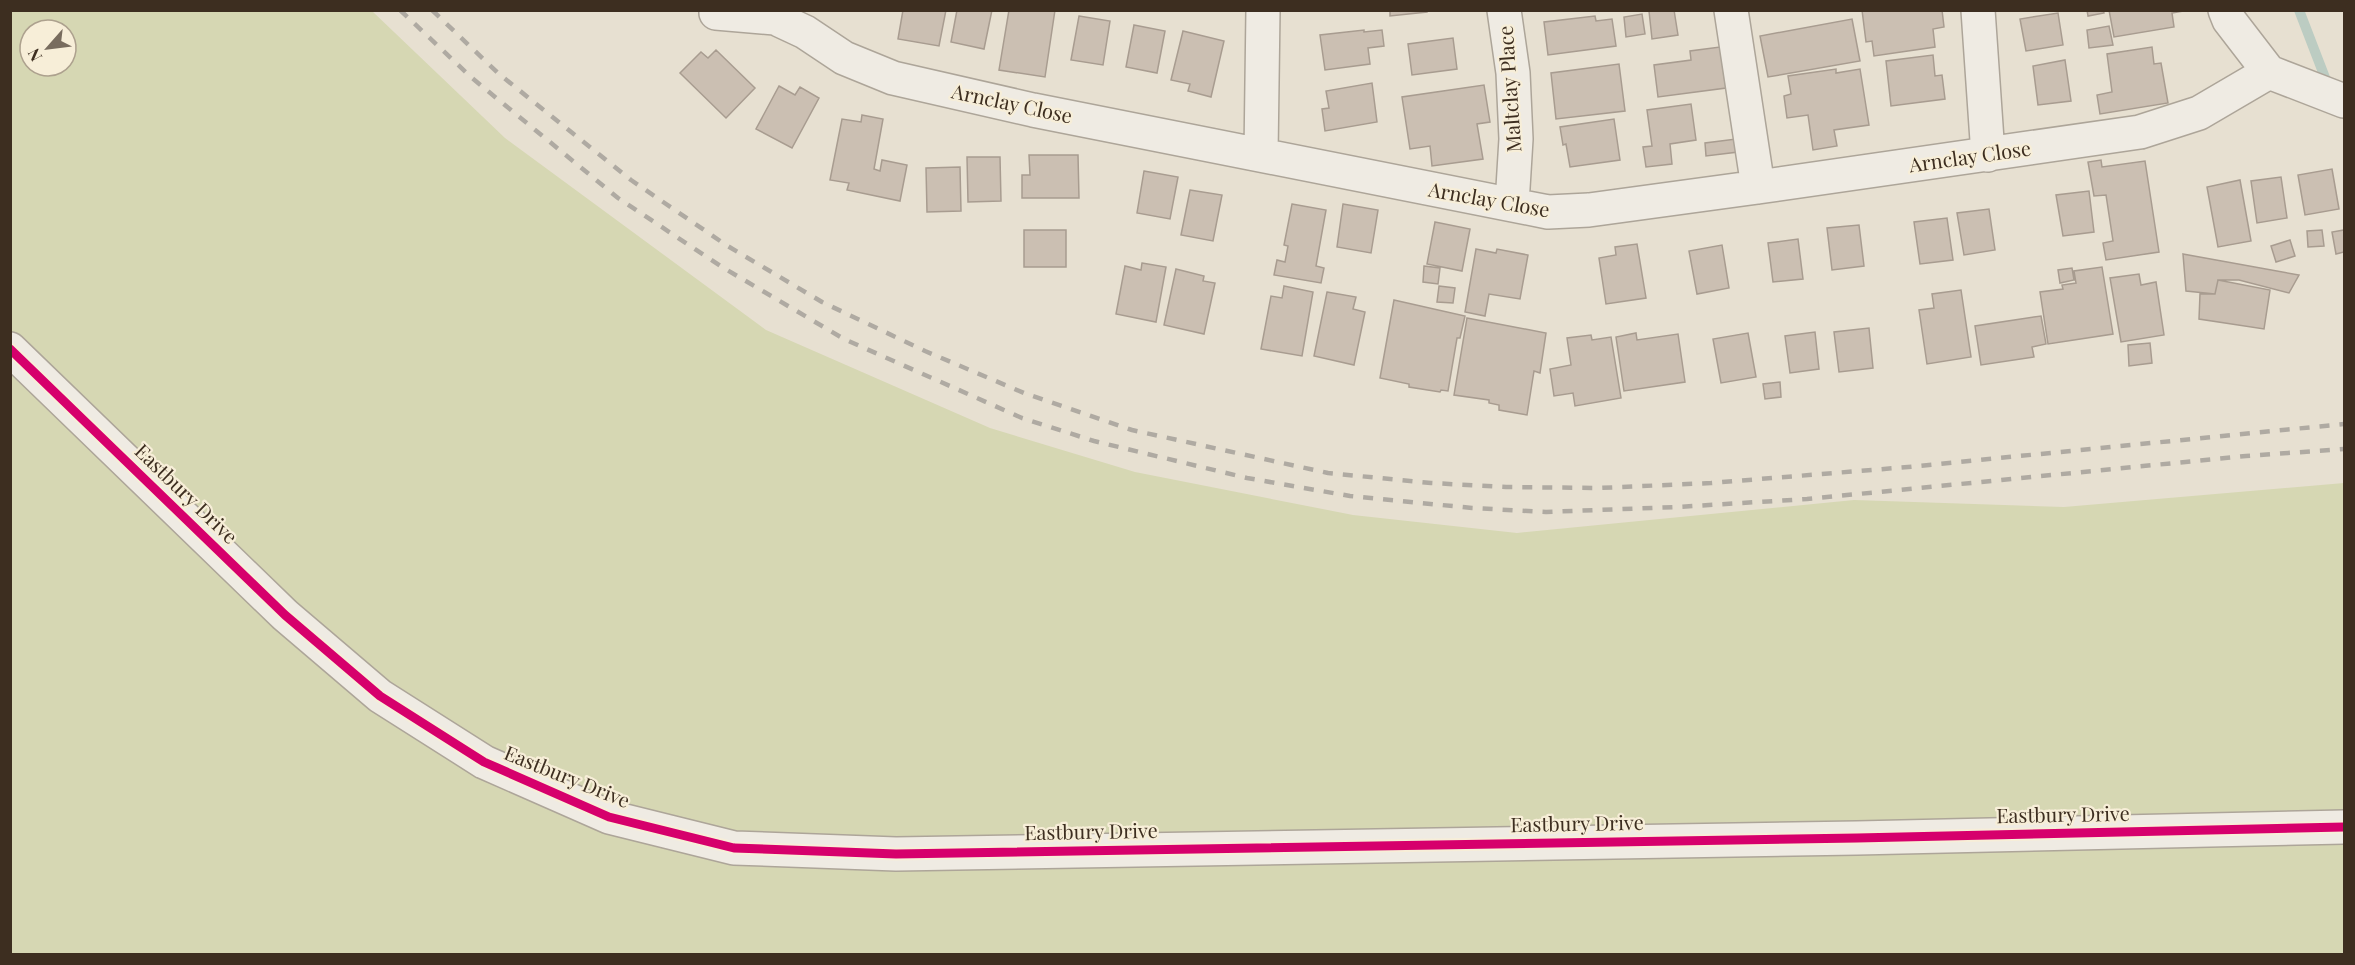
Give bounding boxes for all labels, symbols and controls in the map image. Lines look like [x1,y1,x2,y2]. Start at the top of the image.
north arrow [18,18,78,78]
street label: Maltclay Place [1491,25,1526,153]
text: N [22,45,46,65]
street label: Arnclay Close [949,76,1075,128]
street label: Arnclay Close [1906,134,2032,178]
street label: Arnclay Close [1426,174,1552,222]
street label: Eastbury Drive [130,437,244,549]
street label: Eastbury Drive [501,738,634,813]
street label: Eastbury Drive [1996,799,2130,828]
street label: Eastbury Drive [1510,808,1644,837]
street label: Eastbury Drive [1024,816,1158,845]

